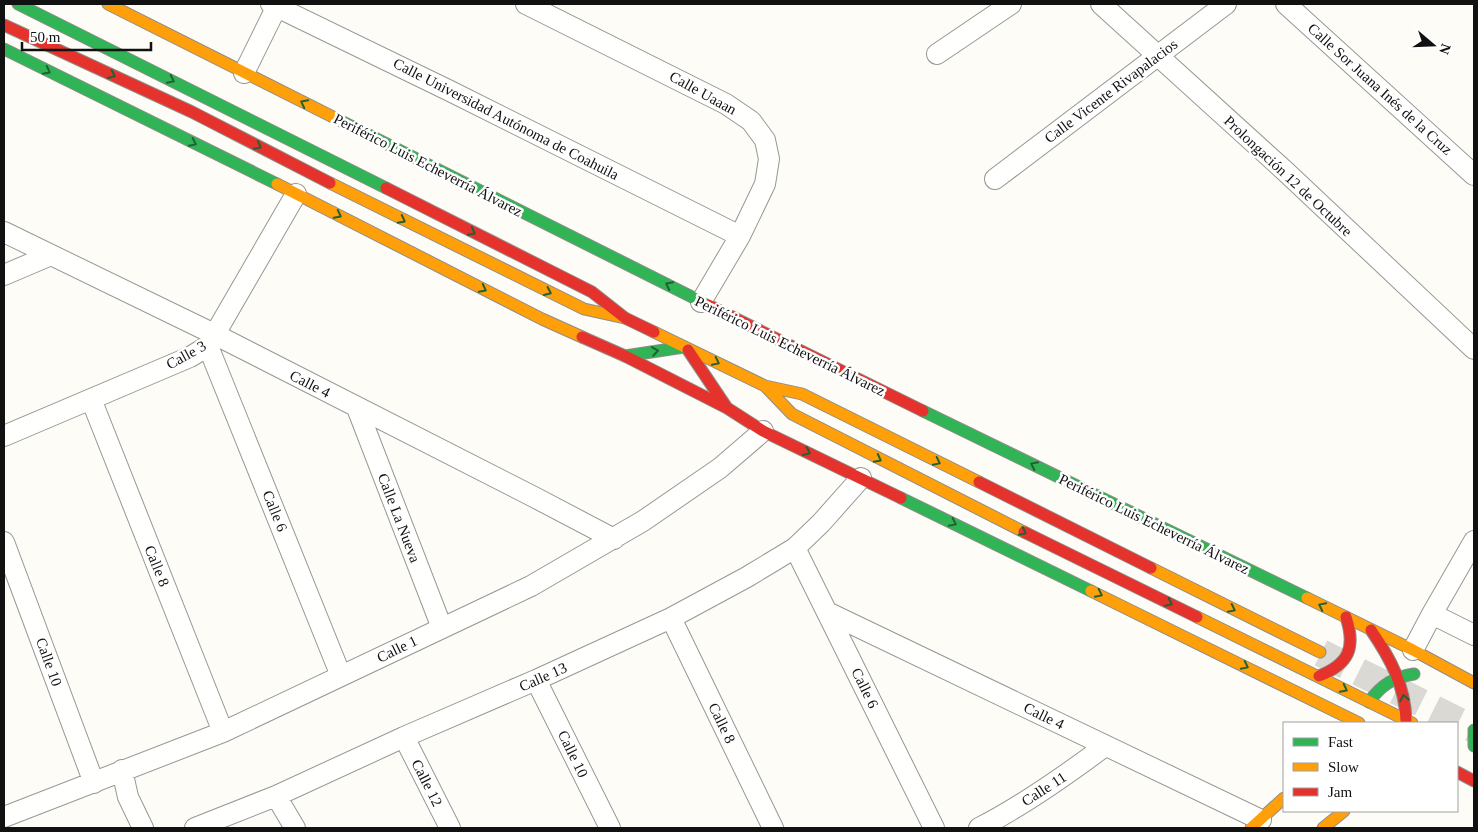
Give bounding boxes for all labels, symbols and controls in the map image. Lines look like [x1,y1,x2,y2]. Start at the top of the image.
scale bar [22,20,151,52]
street label: Calle Sor Juana Inés de la Cruz [1305,20,1456,158]
north arrow [1408,20,1458,70]
text: 50 m [30,29,61,45]
street label: Calle Vicente Rivapalacios [1041,36,1181,146]
text: N [1436,42,1454,56]
street label: Calle Universidad Autónoma de Coahuila [391,55,622,183]
one-way arrow [42,65,51,75]
street label: Calle Uaaan [667,68,740,118]
one-way arrow [106,69,115,79]
one-way arrow [166,74,175,84]
one-way arrow [300,99,309,109]
street label: Periférico Luis Echeverría Álvarez [331,110,525,220]
street label: Prolongación 12 de Octubre [1221,113,1355,240]
one-way arrow [187,137,196,147]
one-way arrow [253,140,262,150]
one-way arrow [333,209,342,219]
one-way arrow [397,214,406,224]
one-way arrow [467,226,476,236]
one-way arrow [665,281,674,291]
one-way arrow [478,283,487,293]
one-way arrow [543,286,552,296]
street label: Periférico Luis Echeverría Álvarez [692,293,888,399]
street label: Calle 3 [163,338,209,372]
one-way arrow [650,347,659,357]
one-way arrow [711,356,720,367]
street label: Calle 4 [287,367,333,401]
one-way arrow [802,446,811,456]
one-way arrow [873,453,882,463]
one-way arrow [932,456,941,466]
one-way arrow [1030,461,1039,471]
street label: Calle La Nueva [375,471,423,565]
street label: Periférico Luis Echeverría Álvarez [1056,471,1252,577]
street label: Calle 6 [260,488,291,534]
one-way arrow [948,517,957,527]
one-way arrow [1018,526,1027,536]
street label: Calle 8 [142,543,172,589]
one-way arrow [1094,588,1103,598]
one-way arrow [1164,597,1173,607]
one-way arrow [1227,602,1236,613]
one-way arrow [1318,602,1327,612]
street label: Calle 1 [374,632,420,666]
street label: Calle 10 [33,636,65,688]
street label: Calle 13 [517,659,569,695]
one-way arrow [1240,660,1249,670]
street label: Calle 6 [848,665,882,711]
one-way arrow [1339,683,1348,693]
one-way arrow [1400,694,1410,703]
street label: Calle 4 [1021,699,1067,733]
street label: Calle 8 [705,700,739,746]
legend [1283,722,1458,812]
street label: Calle 10 [555,728,591,780]
text: Fast [1328,734,1354,750]
street label: Calle 12 [408,757,446,809]
text: Slow [1328,759,1359,775]
street label: Calle 11 [1019,769,1069,809]
text: Jam [1328,784,1352,800]

